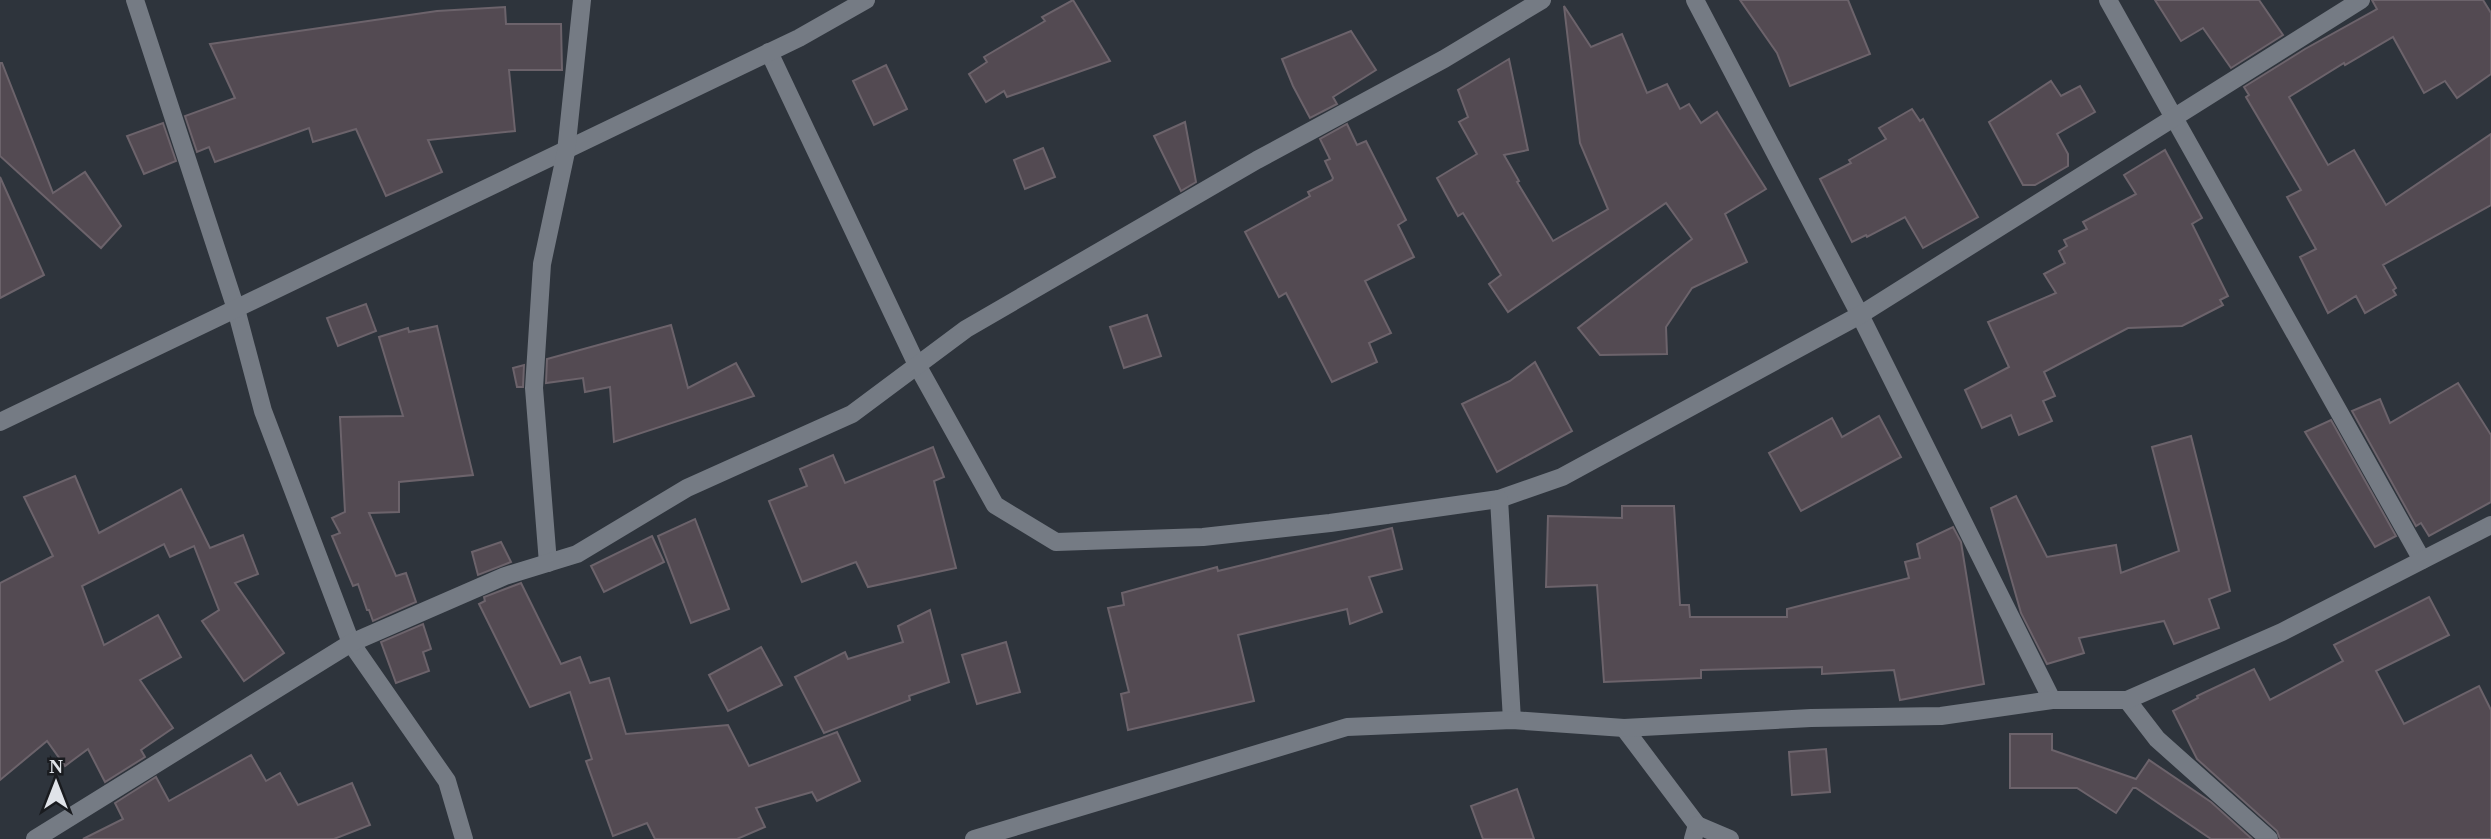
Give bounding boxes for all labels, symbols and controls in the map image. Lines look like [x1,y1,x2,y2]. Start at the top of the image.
north arrow [21,748,91,818]
text: N [49,756,63,777]

